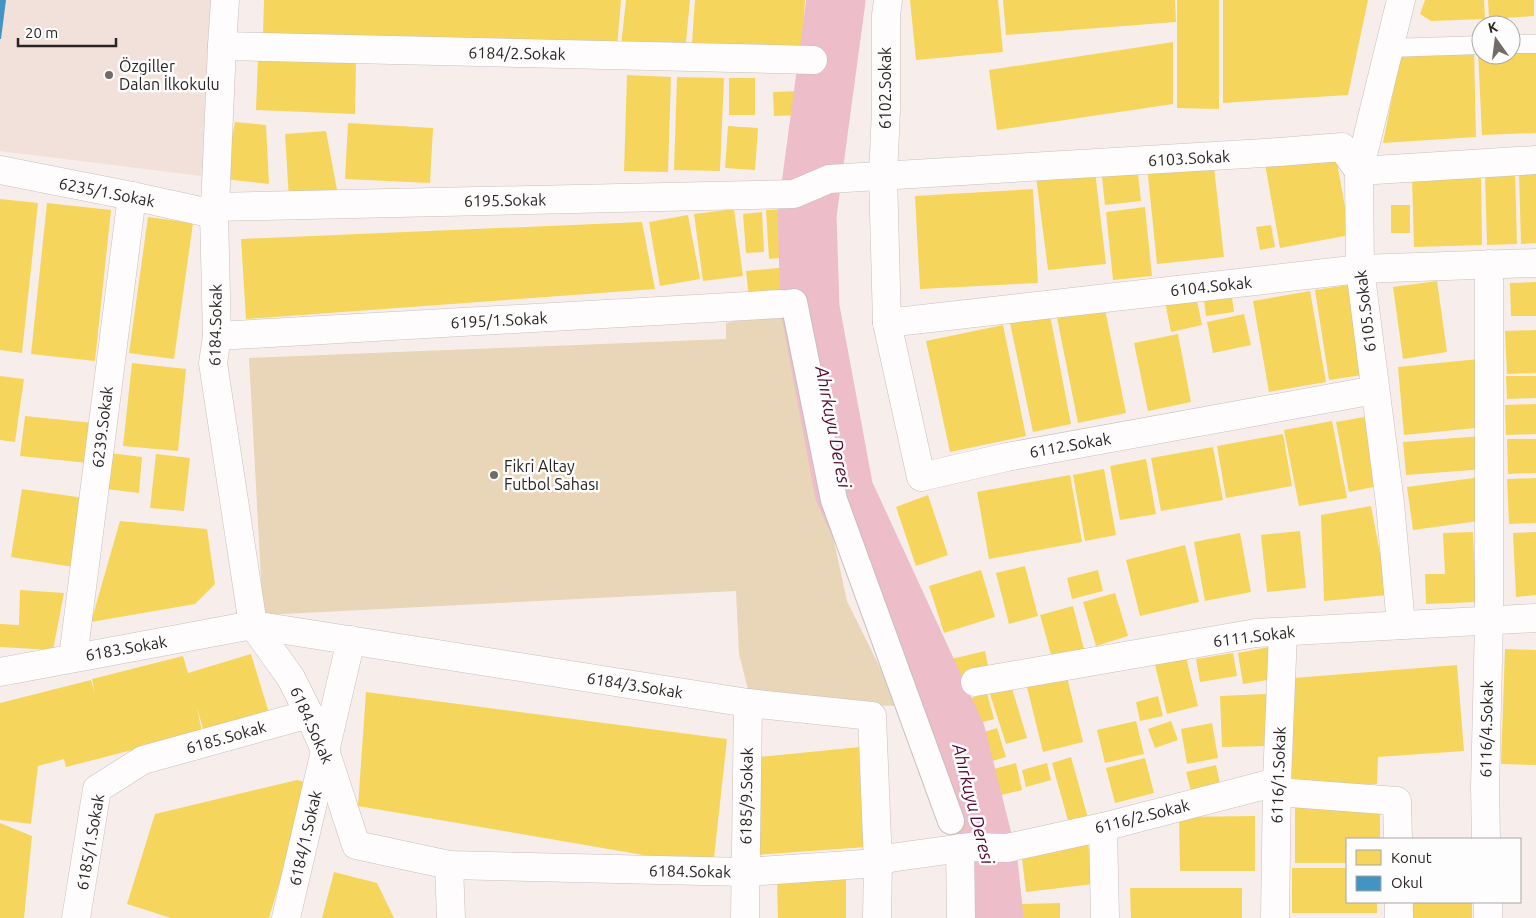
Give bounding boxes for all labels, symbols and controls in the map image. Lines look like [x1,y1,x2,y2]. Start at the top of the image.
scale bar [18,15,115,47]
north arrow [1471,15,1521,65]
text: K [1486,18,1500,36]
text: 20 m [25,24,58,41]
street label: 6184/2.Sokak [468,43,566,63]
street label: 6102.Sokak [876,47,894,129]
place label: Özgiller Dalan İlkokulu [119,57,220,93]
marker: Özgiller Dalan İlkokulu [103,69,115,81]
street label: 6103.Sokak [1147,147,1231,169]
street label: 6235/1.Sokak [58,174,156,210]
street label: 6195.Sokak [464,190,546,210]
street label: 6105.Sokak [1351,269,1379,353]
street label: 6104.Sokak [1169,273,1253,299]
street label: 6184.Sokak [205,284,225,366]
street label: 6195/1.Sokak [450,308,548,332]
water label: Ahırkuyu Deresi [812,363,856,490]
street label: 6239.Sokak [88,385,116,469]
street label: 6112.Sokak [1028,429,1112,461]
place label: Fikri Altay Futbol Sahası [504,457,599,493]
marker: Fikri Altay Futbol Sahası [488,469,500,481]
street label: 6111.Sokak [1212,622,1296,650]
street label: 6183.Sokak [84,632,168,664]
street label: 6184/3.Sokak [586,669,684,701]
street label: 6116/4.Sokak [1476,680,1496,778]
street label: 6184.Sokak [287,684,337,766]
street label: 6185.Sokak [184,717,268,757]
street label: 6116/1.Sokak [1267,726,1289,824]
water label: Ahırkuyu Deresi [949,740,999,867]
street label: 6185/9.Sokak [736,747,756,845]
street label: 6184/1.Sokak [285,789,325,887]
street label: 6185/1.Sokak [73,793,107,891]
street label: 6116/2.Sokak [1093,796,1191,836]
legend [1346,838,1521,903]
text: Konut [1391,849,1432,866]
street label: 6184.Sokak [649,861,731,881]
text: Okul [1391,874,1423,891]

